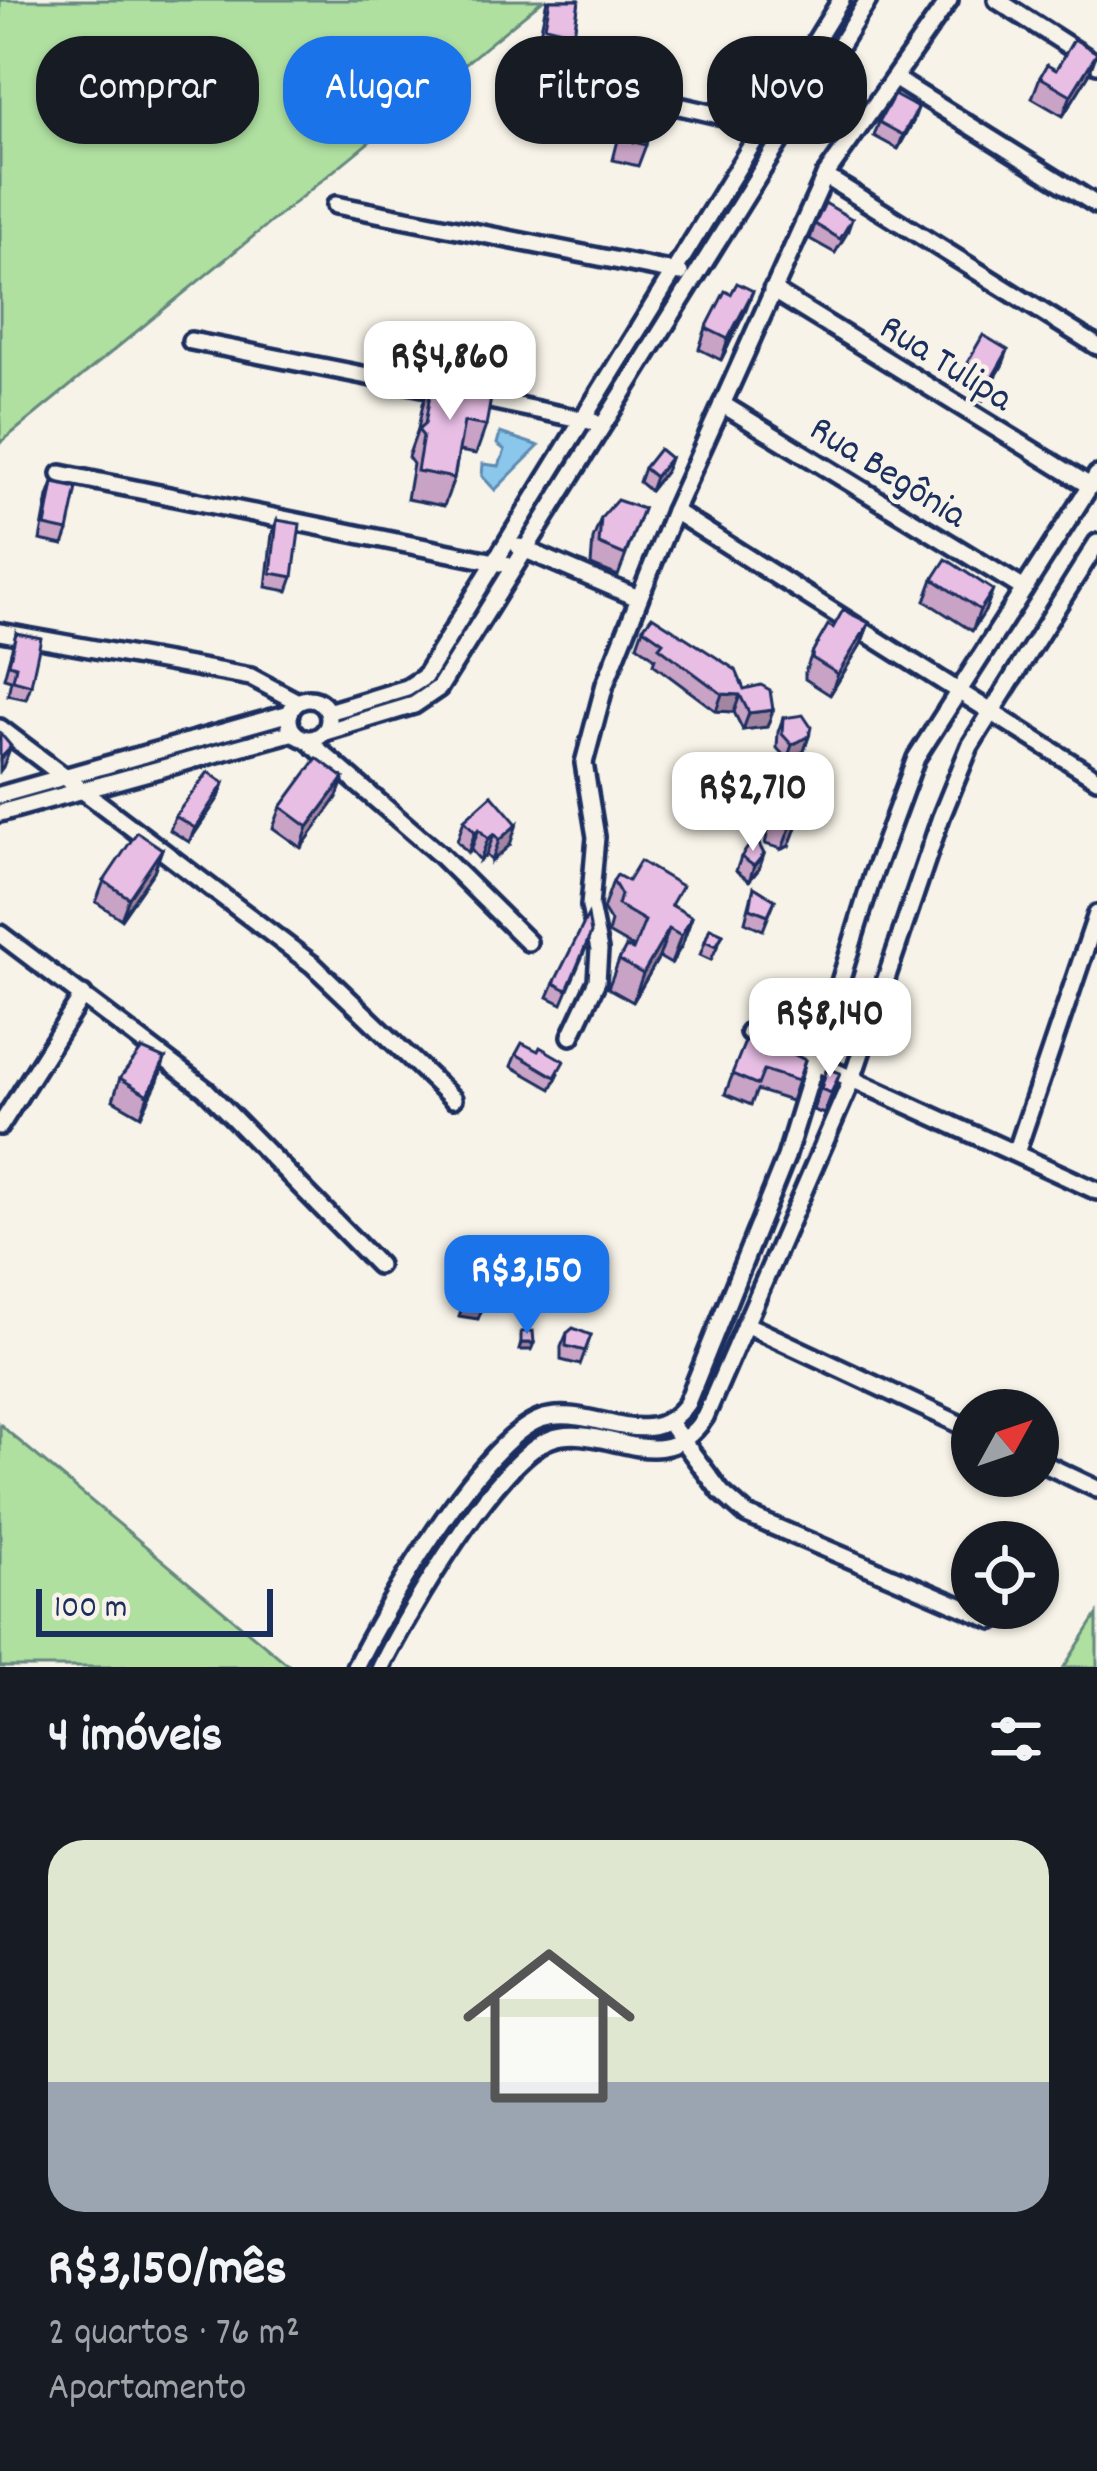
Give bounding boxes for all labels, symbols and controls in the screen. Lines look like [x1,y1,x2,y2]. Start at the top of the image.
chip: Comprar [36,36,259,144]
chip: Alugar [283,36,471,144]
chip: Filtros [495,36,683,144]
chip: Novo [707,36,867,144]
street label: Rua Tulipa [867,303,1023,428]
pin: R$4,860 [339,321,561,423]
text: R$4,860 [391,332,509,387]
street label: Rua Begônia [797,404,977,545]
pin: R$2,710 [642,752,864,854]
text: R$2,710 [699,763,807,818]
pin: R$8,140 [719,978,941,1080]
text: R$8,140 [776,989,884,1044]
pin: R$3,150 [416,1235,638,1337]
text: R$3,150 [471,1246,583,1301]
north arrow [951,1389,1059,1497]
map controls [951,1389,1059,1629]
button: locate [951,1521,1059,1629]
scale bar [36,1583,273,1636]
text: 100 m [54,1586,127,1633]
text: 4 imóveis [48,1703,222,1775]
icon: filters [983,1706,1049,1772]
icon: home [441,1918,657,2134]
text: R$3,150/mês [48,2236,287,2308]
text: 2 quartos · 76 m² [48,2308,300,2363]
text: Apartamento [48,2363,246,2418]

